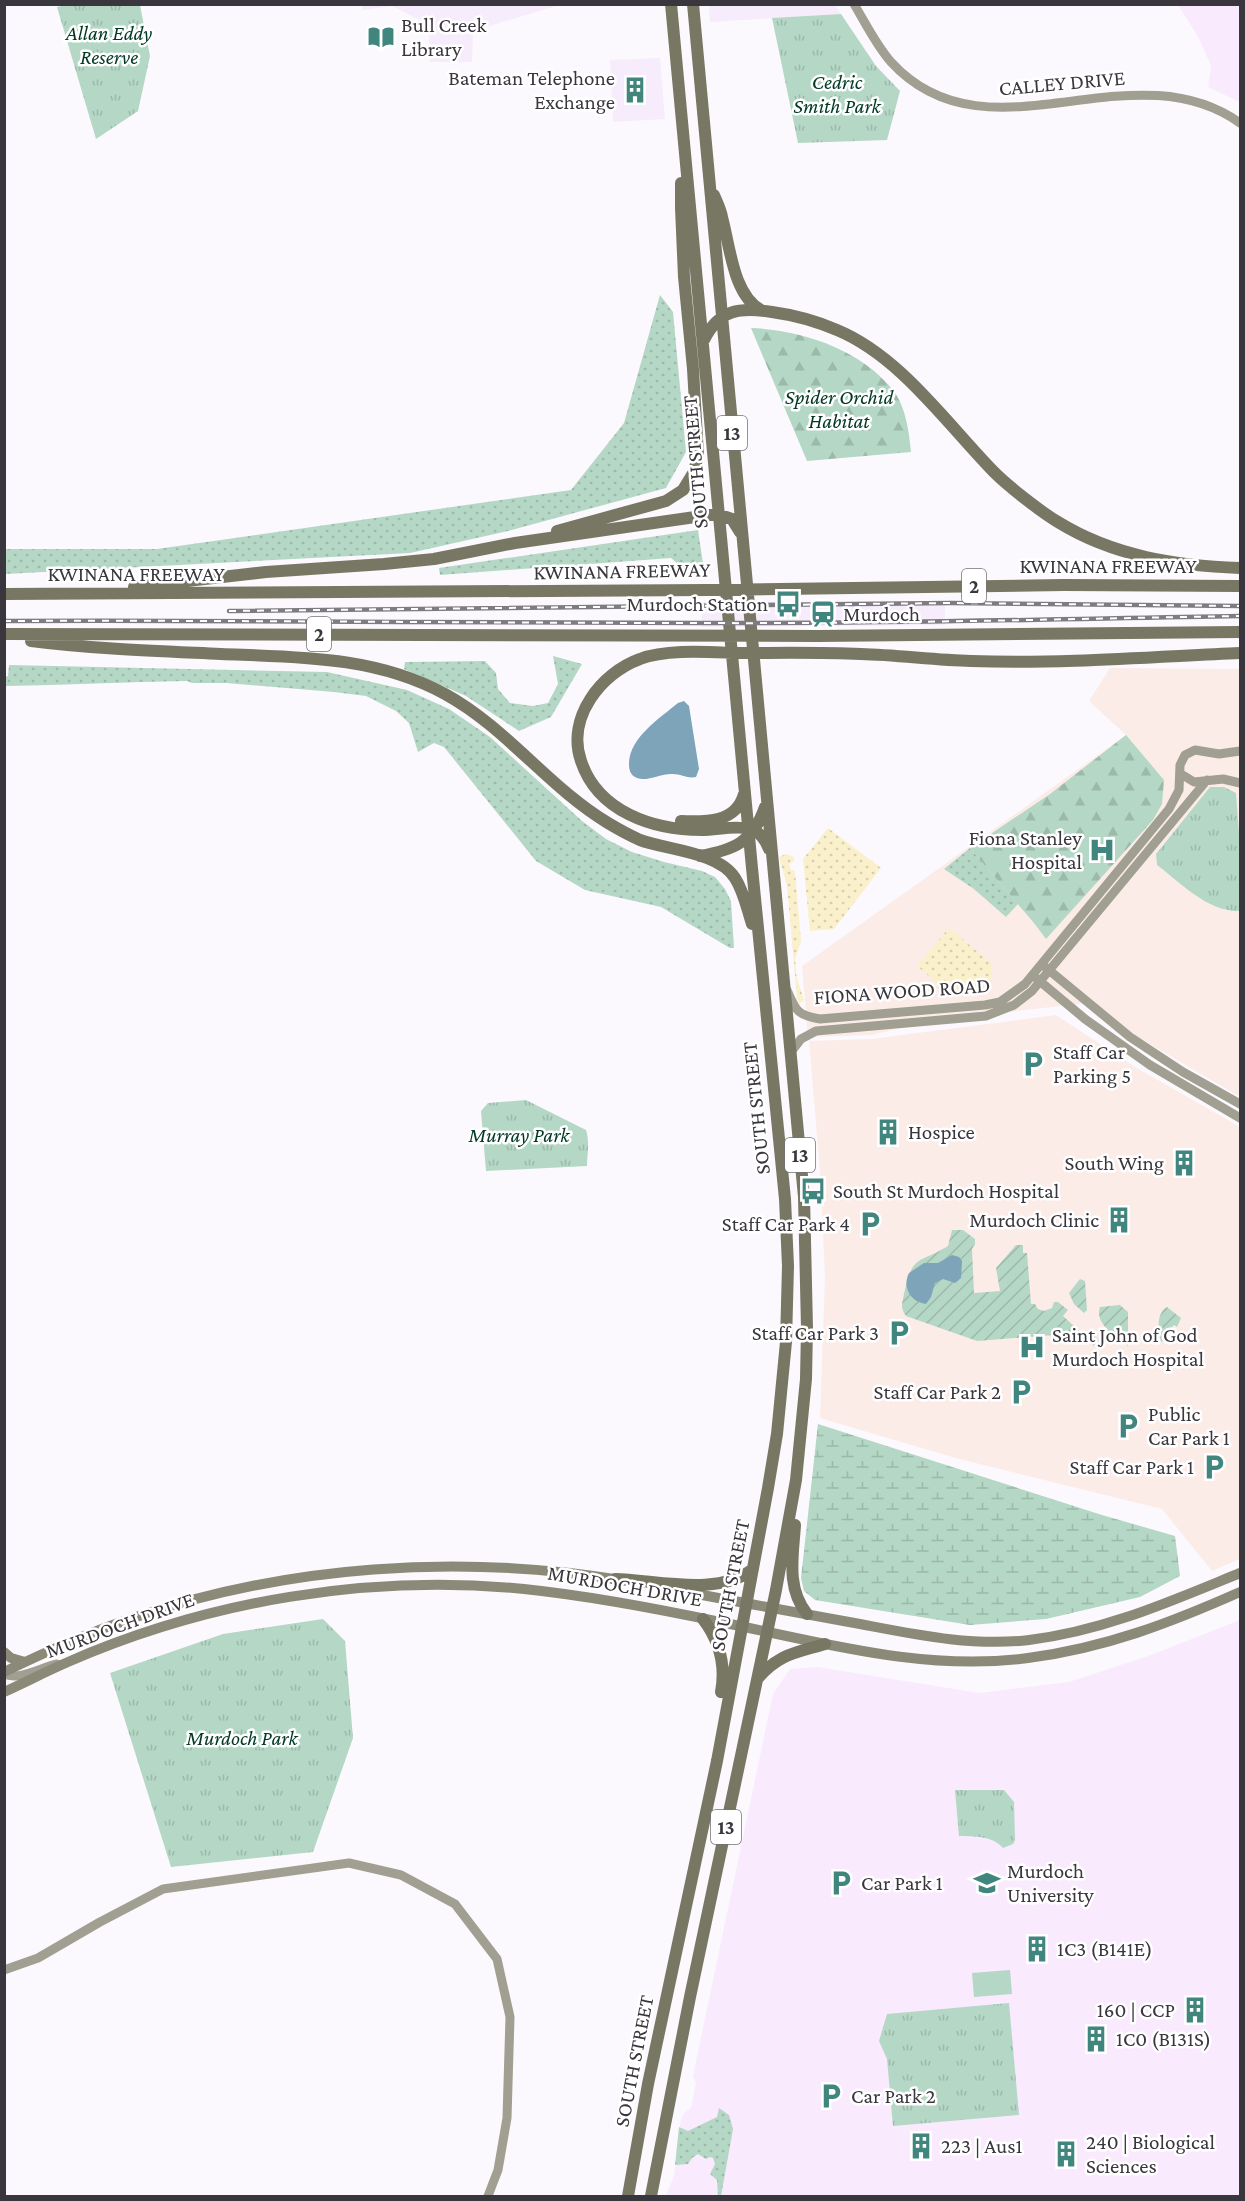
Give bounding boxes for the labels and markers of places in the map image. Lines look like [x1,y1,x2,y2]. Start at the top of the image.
place label: Bull Creek Library [401,13,486,61]
library icon: Bull Creek Library [366,22,396,52]
place label: Bateman Telephone Exchange [448,66,615,114]
building icon: Bateman Telephone Exchange [620,75,650,105]
bus stop icon: Murdoch Station [773,589,803,619]
place label: Murdoch Station [627,592,768,616]
station icon: Murdoch [808,599,838,629]
place label: Murdoch [843,602,920,626]
place label: Fiona Stanley Hospital [969,826,1082,874]
hospital icon: Fiona Stanley Hospital [1087,835,1117,865]
place label: Staff Car Parking 5 [1053,1040,1131,1088]
parking icon: Staff Car Parking 5 [1018,1049,1048,1079]
building icon: Hospice [873,1117,903,1147]
place label: Hospice [908,1120,975,1144]
building icon: South Wing [1169,1148,1199,1178]
place label: South Wing [1065,1151,1164,1175]
bus stop icon: South St Murdoch Hospital [798,1176,828,1206]
place label: South St Murdoch Hospital [833,1179,1059,1203]
building icon: Murdoch Clinic [1104,1205,1134,1235]
place label: Murdoch Clinic [969,1208,1099,1232]
parking icon: Staff Car Park 4 [855,1209,885,1239]
place label: Staff Car Park 4 [722,1212,850,1236]
parking icon: Staff Car Park 3 [884,1318,914,1348]
place label: Staff Car Park 3 [752,1321,879,1345]
place label: Saint John of God Murdoch Hospital [1052,1323,1204,1371]
hospital icon: Saint John of God Murdoch Hospital [1017,1332,1047,1362]
parking icon: Staff Car Park 2 [1006,1377,1036,1407]
place label: Staff Car Park 2 [874,1380,1001,1404]
place label: Public Car Park 1 [1148,1402,1230,1450]
parking icon: Public Car Park 1 [1113,1411,1143,1441]
parking icon: Staff Car Park 1 [1199,1452,1229,1482]
place label: Staff Car Park 1 [1070,1455,1194,1479]
place label: Murdoch University [1007,1859,1094,1907]
parking icon: Car Park 1 [826,1868,856,1898]
school or university icon: Murdoch University [972,1868,1002,1898]
place label: Car Park 1 [861,1871,943,1895]
building icon: 1C3 (B141E) [1022,1934,1052,1964]
place label: 1C3 (B141E) [1057,1937,1153,1961]
building icon: 160 | CCP [1180,1995,1210,2025]
place label: 160 | CCP [1097,1998,1175,2022]
building icon: 1C0 (B131S) [1081,2024,1111,2054]
place label: 1C0 (B131S) [1116,2027,1211,2051]
parking icon: Car Park 2 [816,2081,846,2111]
place label: Car Park 2 [851,2084,936,2108]
place label: 240 | Biological Sciences [1086,2130,1215,2178]
building icon: 223 | Aus1 [906,2131,936,2161]
place label: 223 | Aus1 [941,2134,1022,2158]
building icon: 240 | Biological Sciences [1051,2139,1081,2169]

